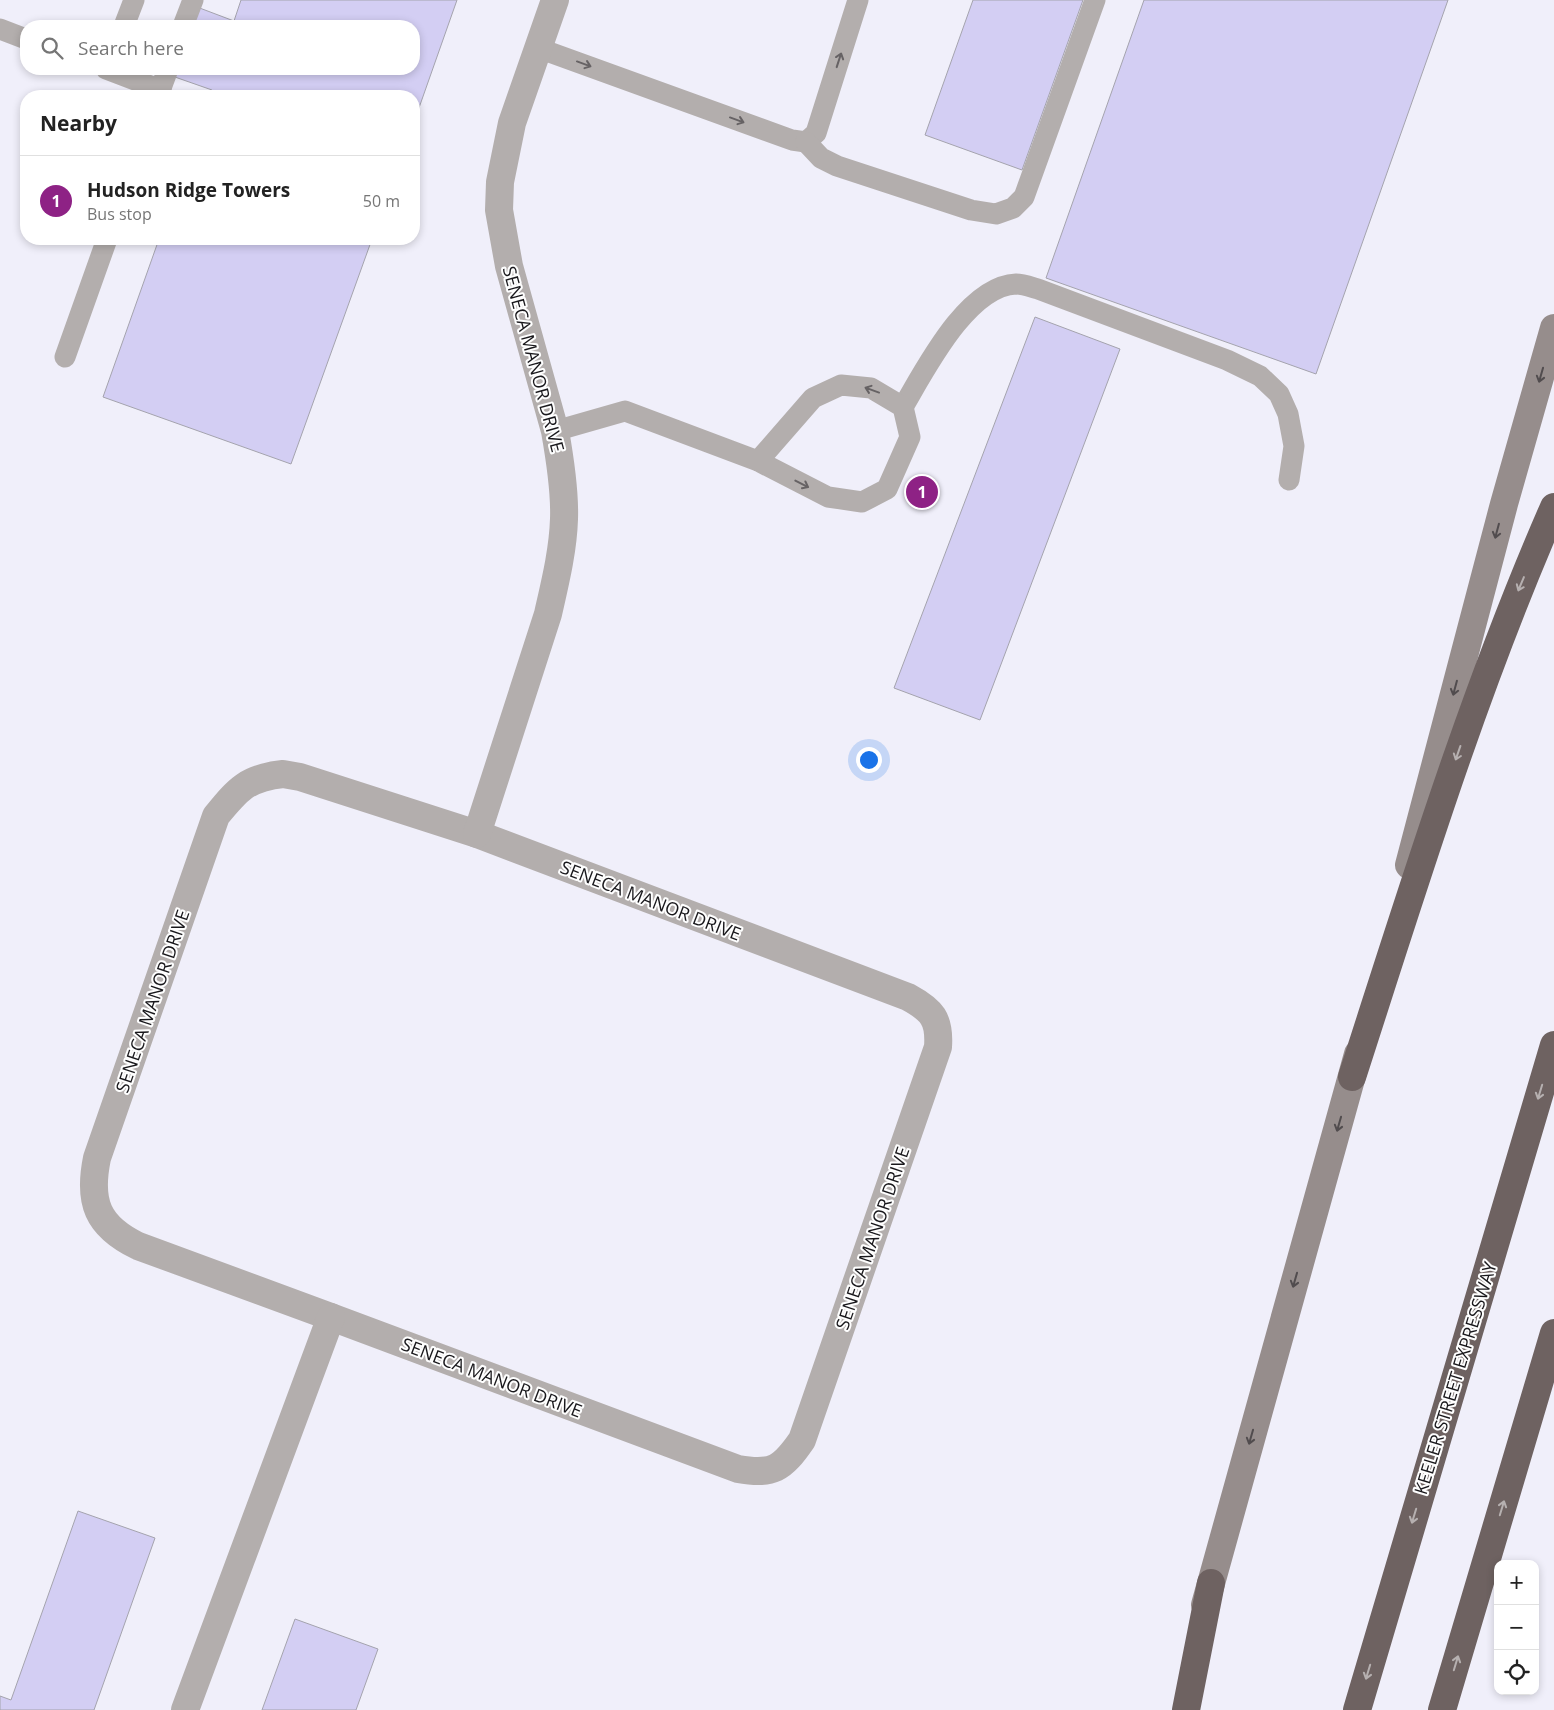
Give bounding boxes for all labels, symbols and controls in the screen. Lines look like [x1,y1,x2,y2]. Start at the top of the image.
search box [20,20,420,75]
icon: search [38,34,66,62]
text: Search here [78,35,184,61]
one-way arrow [835,53,844,69]
one-way arrow [576,60,591,69]
text: Nearby [40,109,117,137]
one-way arrow [729,116,744,125]
text: Hudson Ridge Towers [87,177,290,203]
text: 1 [51,190,61,212]
text: 50 m [363,190,400,212]
text: Bus stop [87,203,152,225]
street label: SENECA MANOR DRIVE [498,263,570,455]
one-way arrow [1535,366,1545,382]
one-way arrow [865,385,880,394]
pin: 1 [906,473,938,511]
one-way arrow [794,479,809,489]
one-way arrow [1492,523,1501,539]
one-way arrow [1516,576,1526,591]
one-way arrow [1450,680,1460,696]
one-way arrow [1453,745,1462,760]
your location [856,747,882,773]
street label: SENECA MANOR DRIVE [557,854,745,946]
street label: SENECA MANOR DRIVE [109,906,195,1096]
one-way arrow [1535,1084,1545,1100]
one-way arrow [1334,1115,1344,1131]
street label: SENECA MANOR DRIVE [829,1143,915,1333]
street label: KEELER STREET EXPRESSWAY [1408,1258,1502,1497]
one-way arrow [1290,1272,1300,1288]
street label: SENECA MANOR DRIVE [398,1331,586,1423]
one-way arrow [1246,1428,1256,1444]
one-way arrow [1498,1500,1508,1516]
one-way arrow [1409,1508,1419,1524]
map controls [1494,1560,1539,1695]
button: + [1494,1560,1539,1605]
button: − [1494,1605,1539,1650]
button: locate [1494,1650,1539,1695]
one-way arrow [1451,1656,1461,1672]
one-way arrow [1363,1664,1373,1680]

